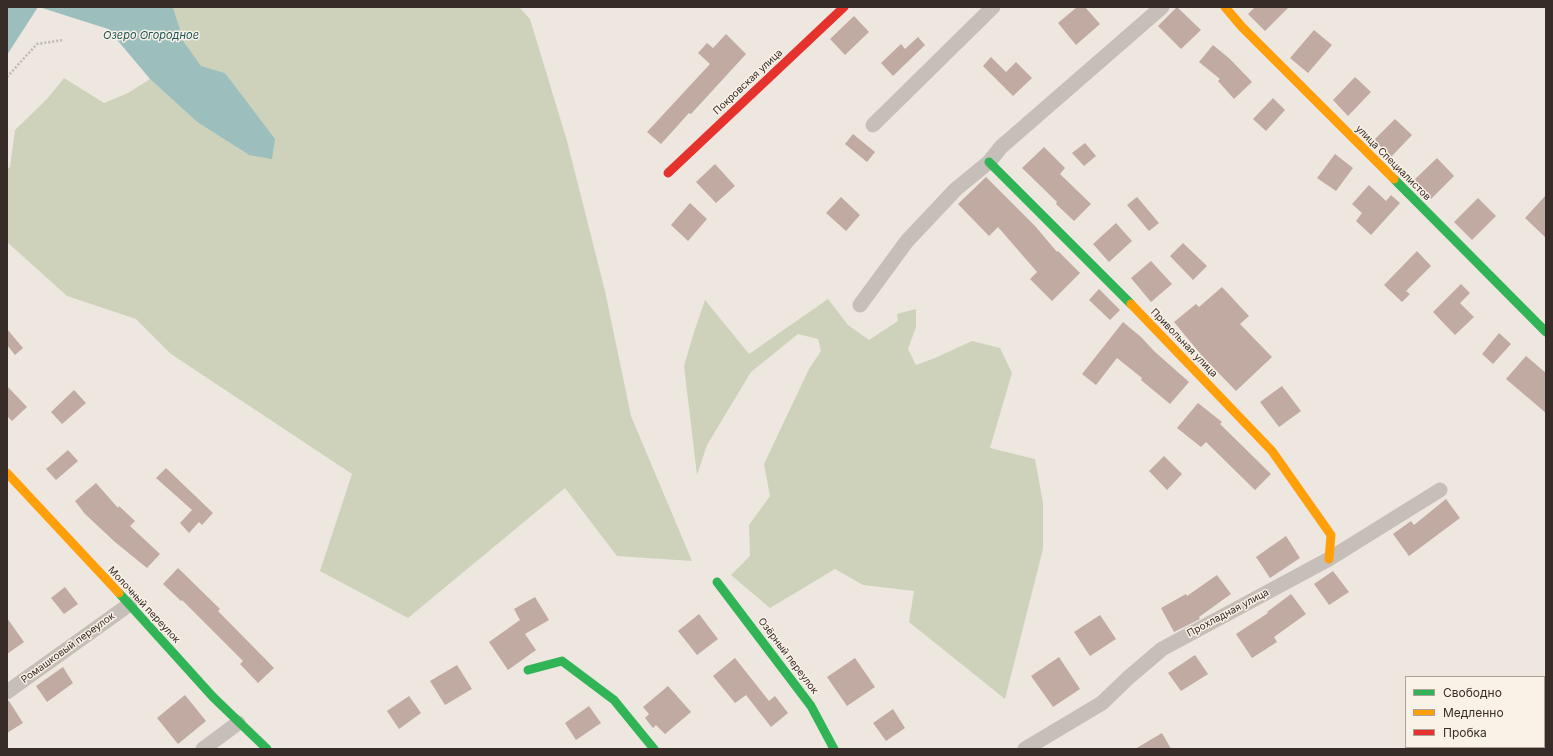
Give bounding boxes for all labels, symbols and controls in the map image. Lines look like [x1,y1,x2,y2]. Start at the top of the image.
water label: Озеро Огородное [103,29,199,43]
street label: Покровская улица [711,47,785,117]
street label: улица Специалистов [1353,123,1433,203]
street label: Привольная улица [1148,306,1220,380]
street label: Молочный переулок [105,564,183,646]
street label: Прохладная улица [1185,586,1271,640]
street label: Ромашковый переулок [19,610,117,686]
street label: Озёрный переулок [755,616,821,696]
legend [1405,676,1545,748]
text: Свободно [1443,685,1502,700]
text: Медленно [1443,705,1504,720]
text: Пробка [1443,725,1487,740]

